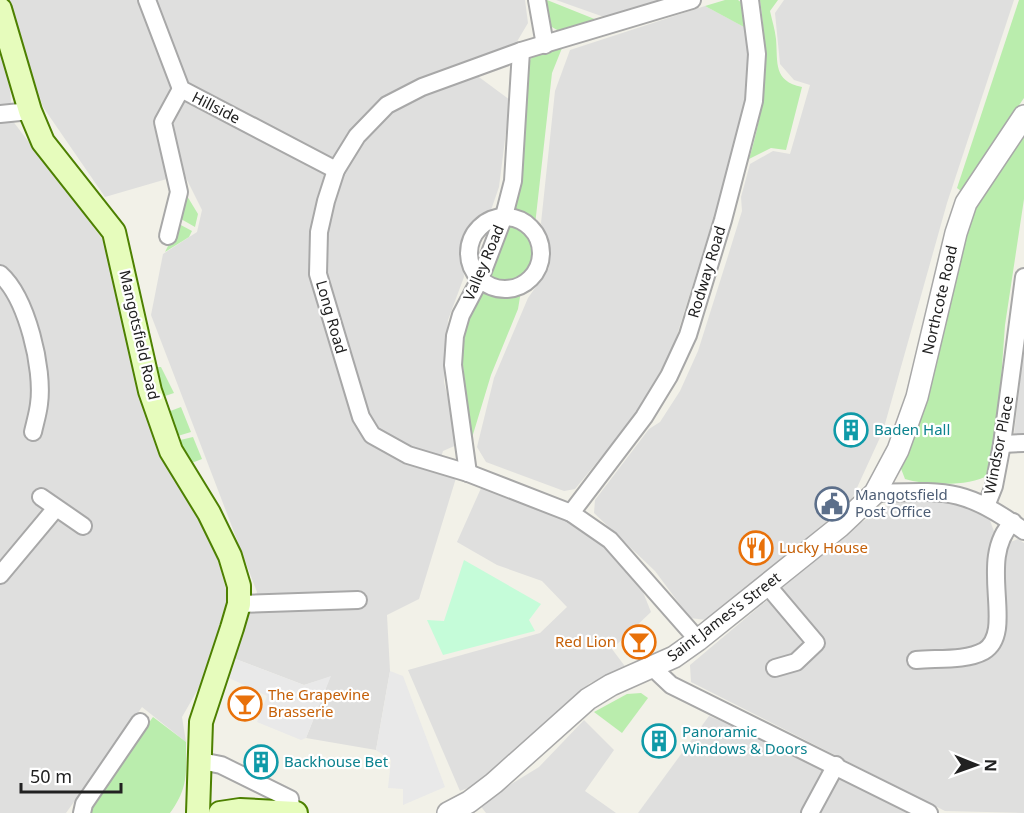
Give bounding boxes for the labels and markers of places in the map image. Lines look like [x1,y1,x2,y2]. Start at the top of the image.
building icon: Baden Hall [833,412,869,448]
place label: Baden Hall [874,419,950,439]
place label: Mangotsfield Post Office [855,484,948,521]
public building icon: Mangotsfield Post Office [814,486,850,522]
restaurant icon: Lucky House [738,530,774,566]
place label: Lucky House [779,537,868,557]
bar icon: Red Lion [621,624,657,660]
place label: Red Lion [555,631,616,651]
place label: The Grapevine Brasserie [268,684,370,721]
bar icon: The Grapevine Brasserie [227,686,263,722]
place label: Panoramic Windows & Doors [682,721,807,758]
building icon: Panoramic Windows & Doors [641,723,677,759]
building icon: Backhouse Bet [243,744,279,780]
place label: Backhouse Bet [284,751,389,771]

